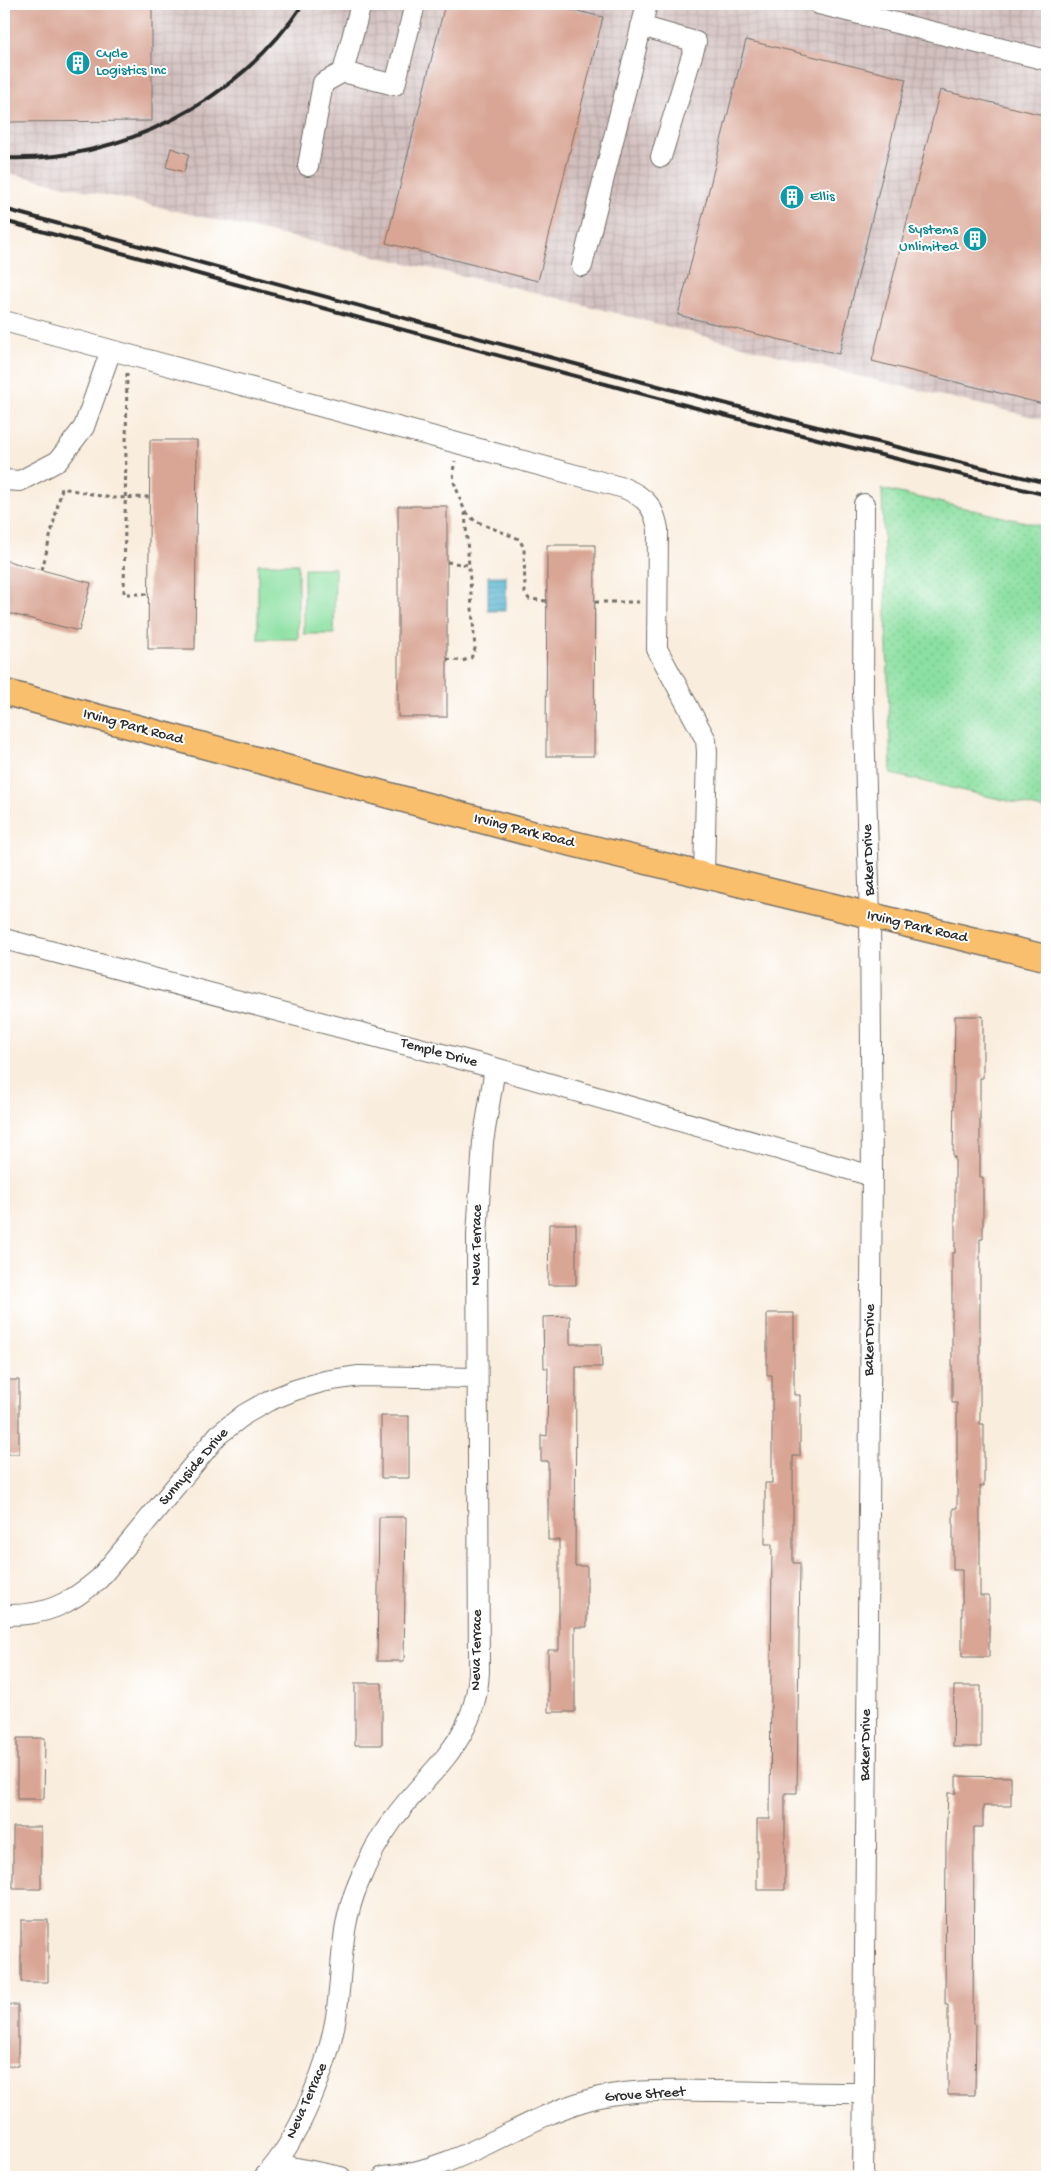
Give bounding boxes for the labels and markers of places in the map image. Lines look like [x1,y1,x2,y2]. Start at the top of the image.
place label: Cycle Logistics Inc [96,45,167,80]
building icon: Cycle Logistics Inc [65,50,91,76]
building icon: Ellis [779,184,805,210]
place label: Ellis [810,188,835,206]
place label: Systems Unlimited [899,221,959,256]
building icon: Systems Unlimited [962,226,988,252]

